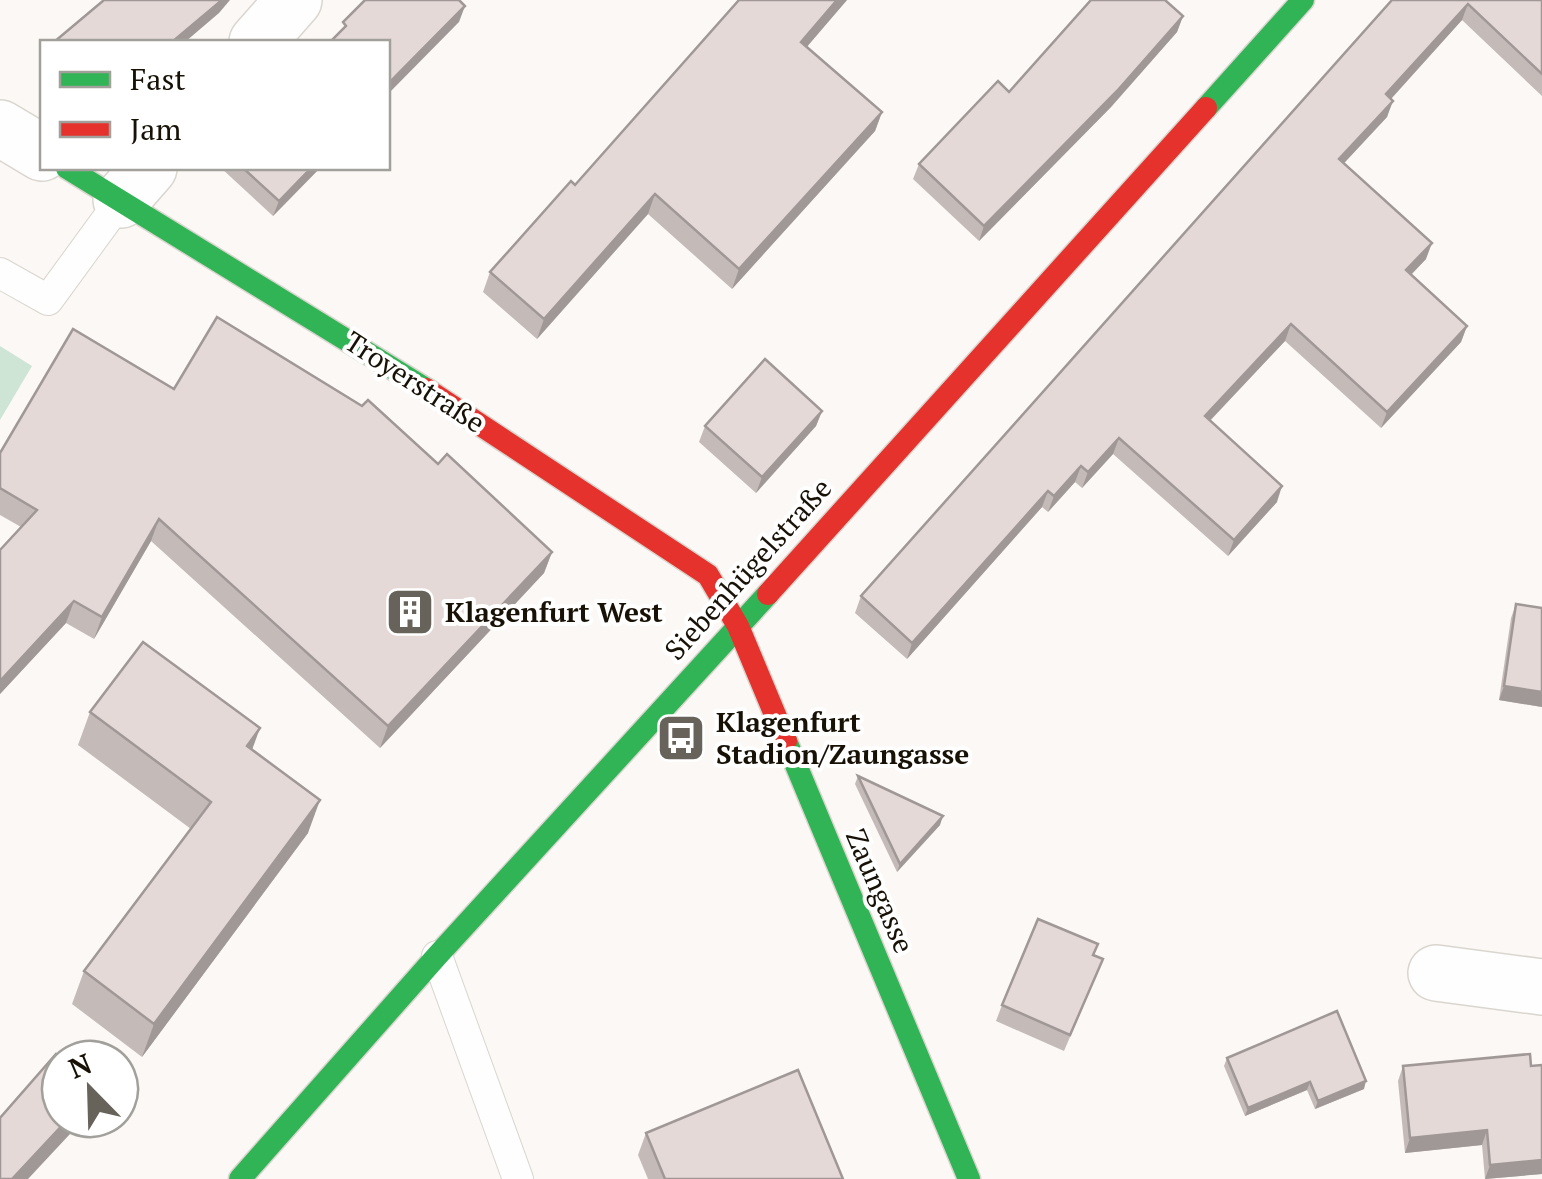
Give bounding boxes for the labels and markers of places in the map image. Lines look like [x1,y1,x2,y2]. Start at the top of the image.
building icon: Klagenfurt West [384,586,436,638]
place label: Klagenfurt West [445,593,663,630]
place label: Klagenfurt Stadion/Zaungasse [716,703,969,772]
bus stop icon: Klagenfurt Stadion/Zaungasse [655,712,707,764]

